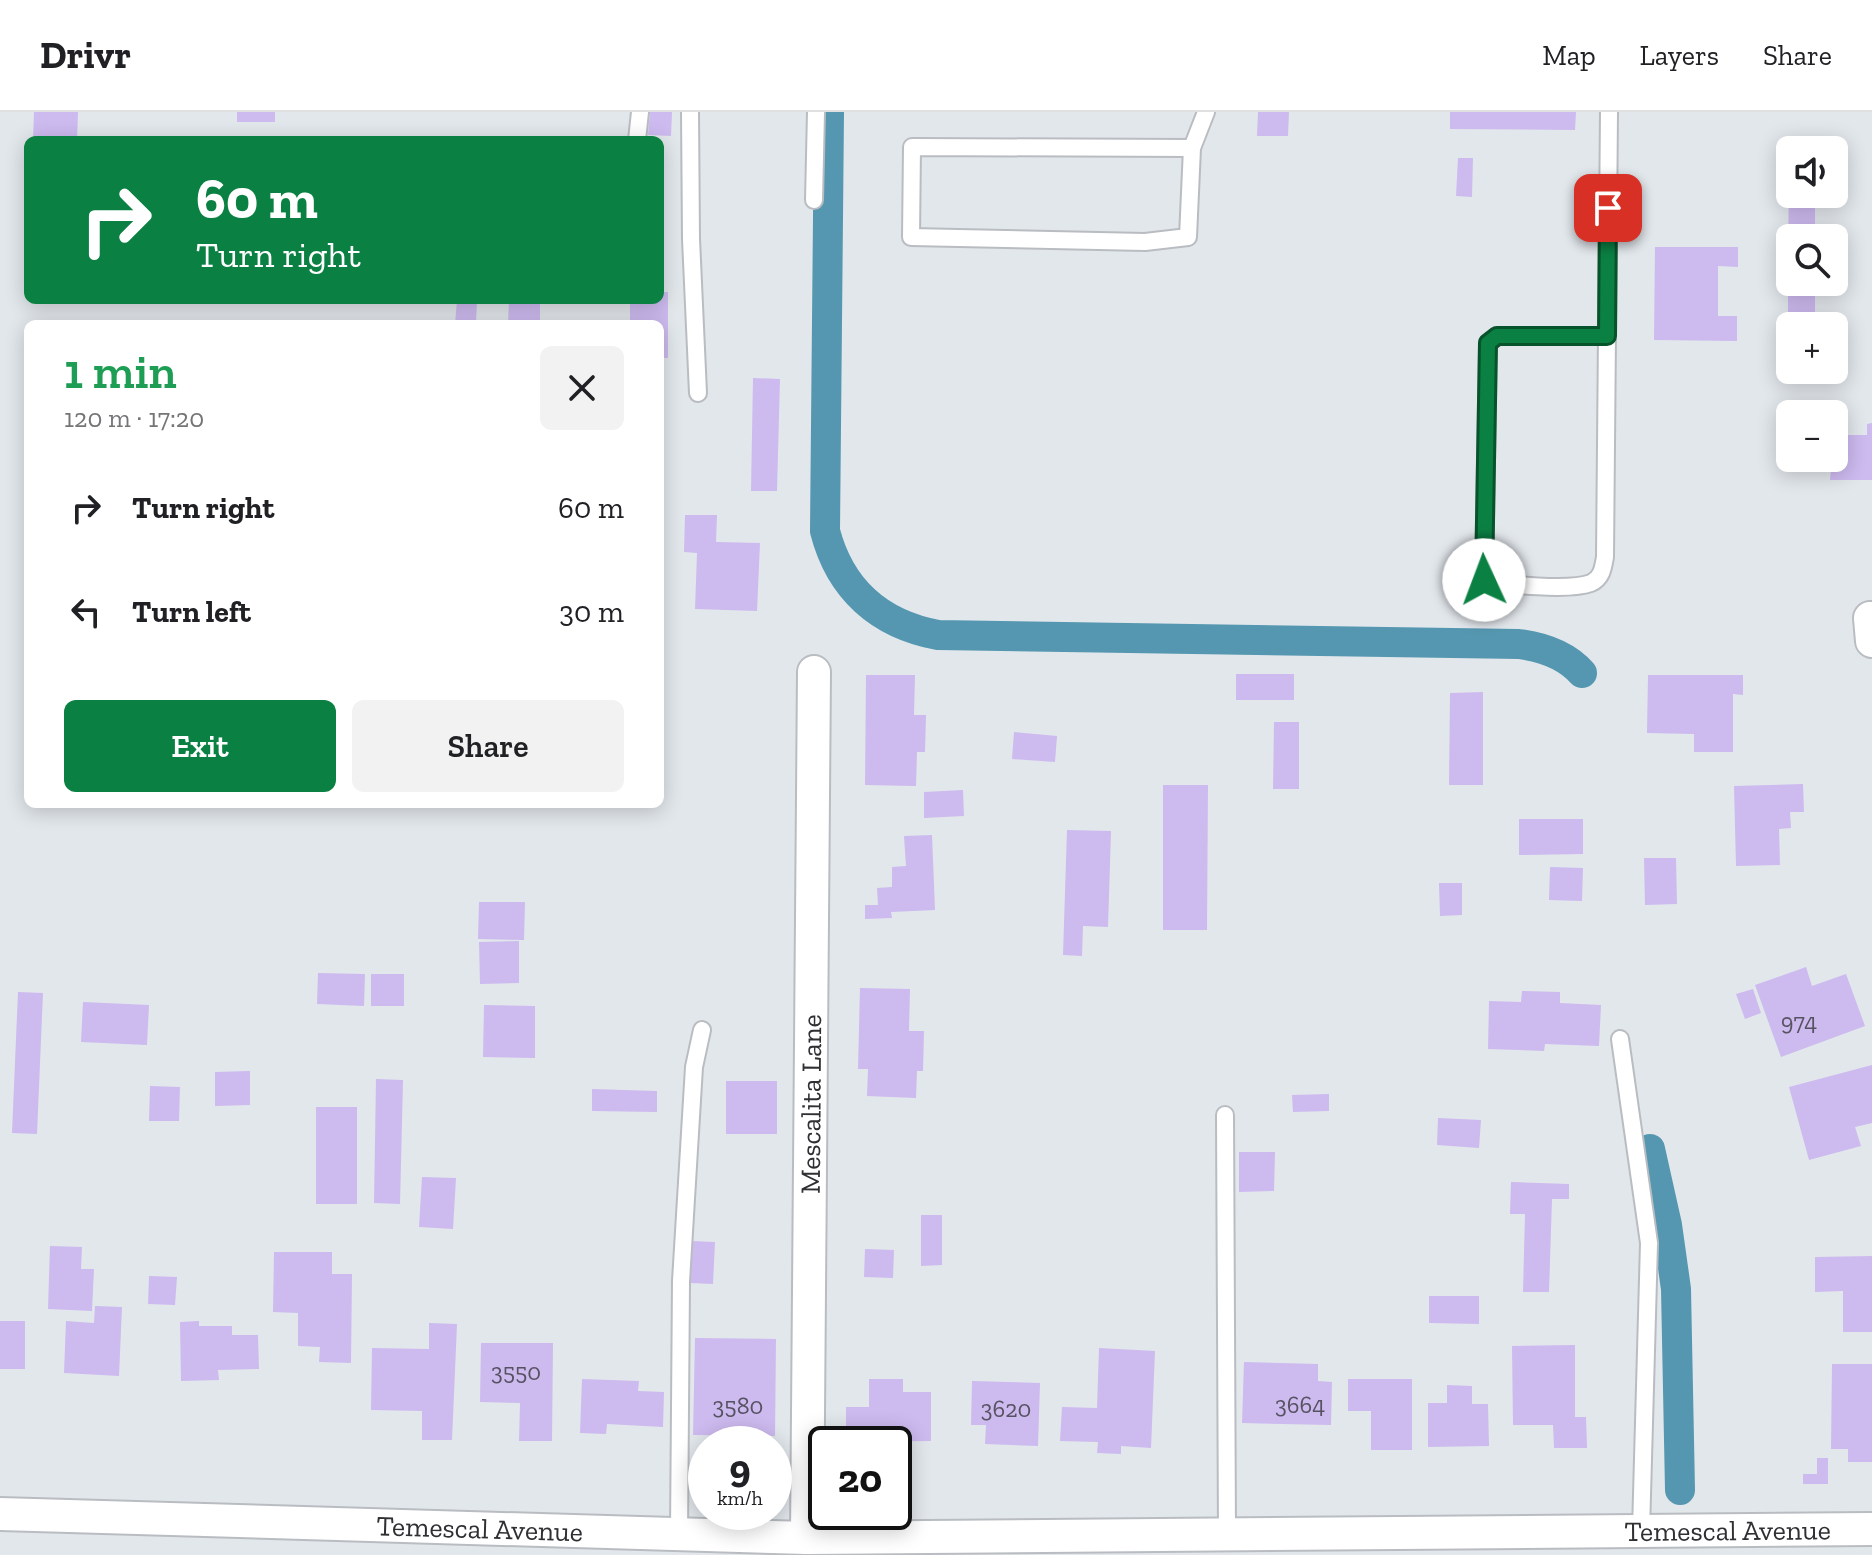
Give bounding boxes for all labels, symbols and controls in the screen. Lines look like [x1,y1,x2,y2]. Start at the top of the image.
text: Drivr [40,32,131,78]
text: Map [1542,39,1596,72]
text: Layers [1640,39,1719,72]
text: Share [1763,39,1832,72]
map controls [1776,136,1848,472]
button: sound [1776,136,1848,208]
text: 60 m [196,165,318,232]
icon: right [64,168,168,272]
pin [1574,174,1642,242]
icon: arrive [1586,186,1630,230]
button: search [1776,224,1848,296]
text: Turn right [196,233,361,276]
button: + [1776,312,1848,384]
text: 1 min [64,343,177,400]
button: close [540,346,624,430]
button: − [1776,400,1848,472]
text: 120 m · 17:20 [64,402,204,434]
icon: right [64,486,108,530]
text: Turn right [132,490,274,526]
text: 60 m [558,490,624,526]
position arrow [1442,538,1526,622]
icon: left [64,590,108,634]
text: Turn left [132,594,251,630]
text: 30 m [559,594,624,630]
button: Exit [64,700,336,792]
button: Share [352,700,624,792]
house number: 974 [1781,1007,1817,1036]
street label: Mescalita Lane [794,1014,828,1194]
house number: 3550 [491,1357,541,1386]
house number: 3664 [1275,1390,1325,1419]
house number: 3580 [713,1391,763,1420]
house number: 3620 [981,1394,1031,1423]
speed limit sign: 20 [808,1426,912,1530]
text: 9 [729,1444,751,1492]
text: km/h [717,1486,763,1510]
street label: Temescal Avenue [376,1509,583,1548]
street label: Temescal Avenue [1624,1513,1831,1548]

